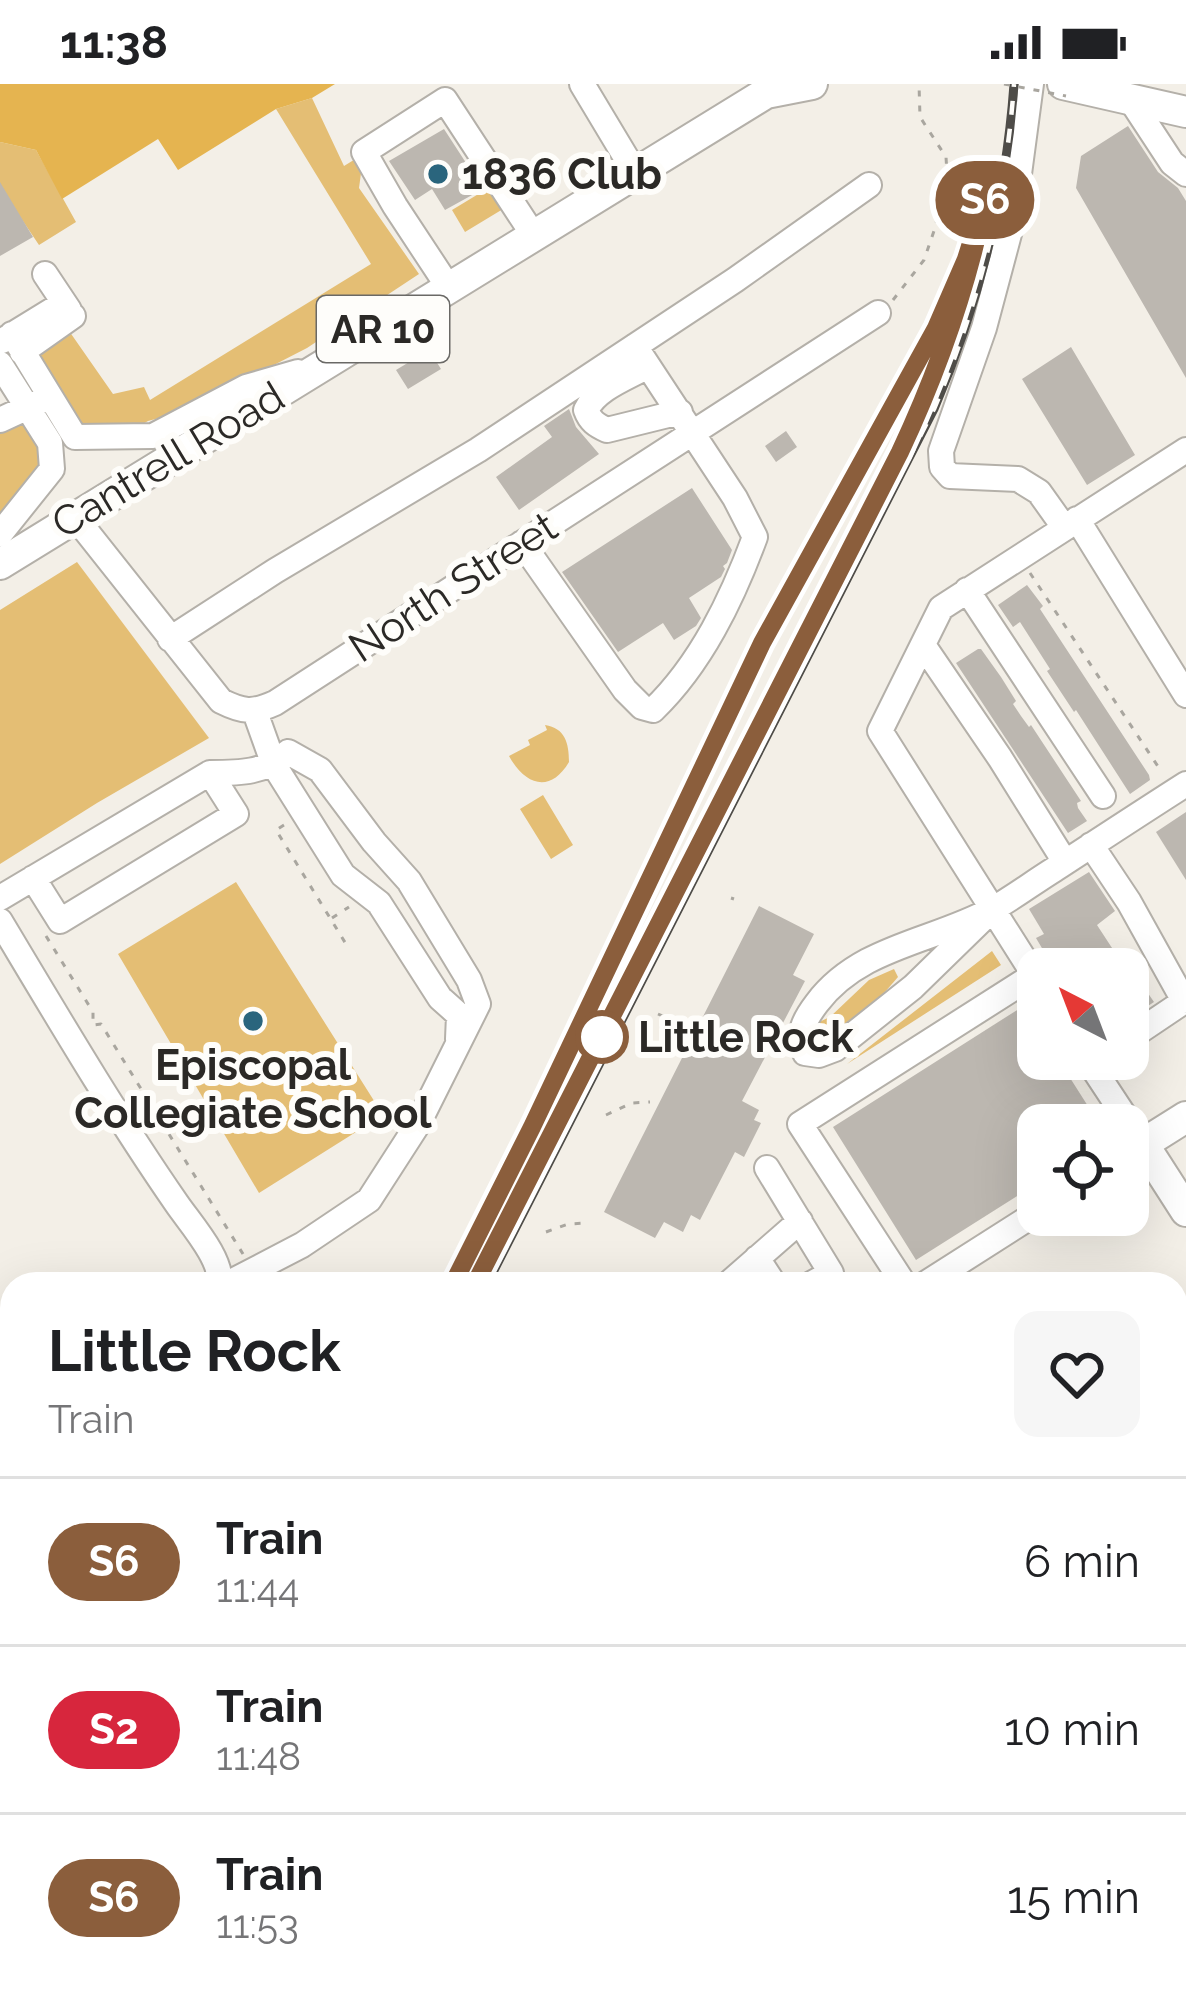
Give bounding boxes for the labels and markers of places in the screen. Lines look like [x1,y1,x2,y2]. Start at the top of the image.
place label: 1836 Club [462,150,662,199]
marker: 1836 Club [425,161,451,187]
marker: Episcopal Collegiate School [240,1008,266,1034]
marker: Little Rock [577,1012,627,1062]
place label: Little Rock [638,1013,854,1062]
place label: Episcopal Collegiate School [74,1041,432,1138]

